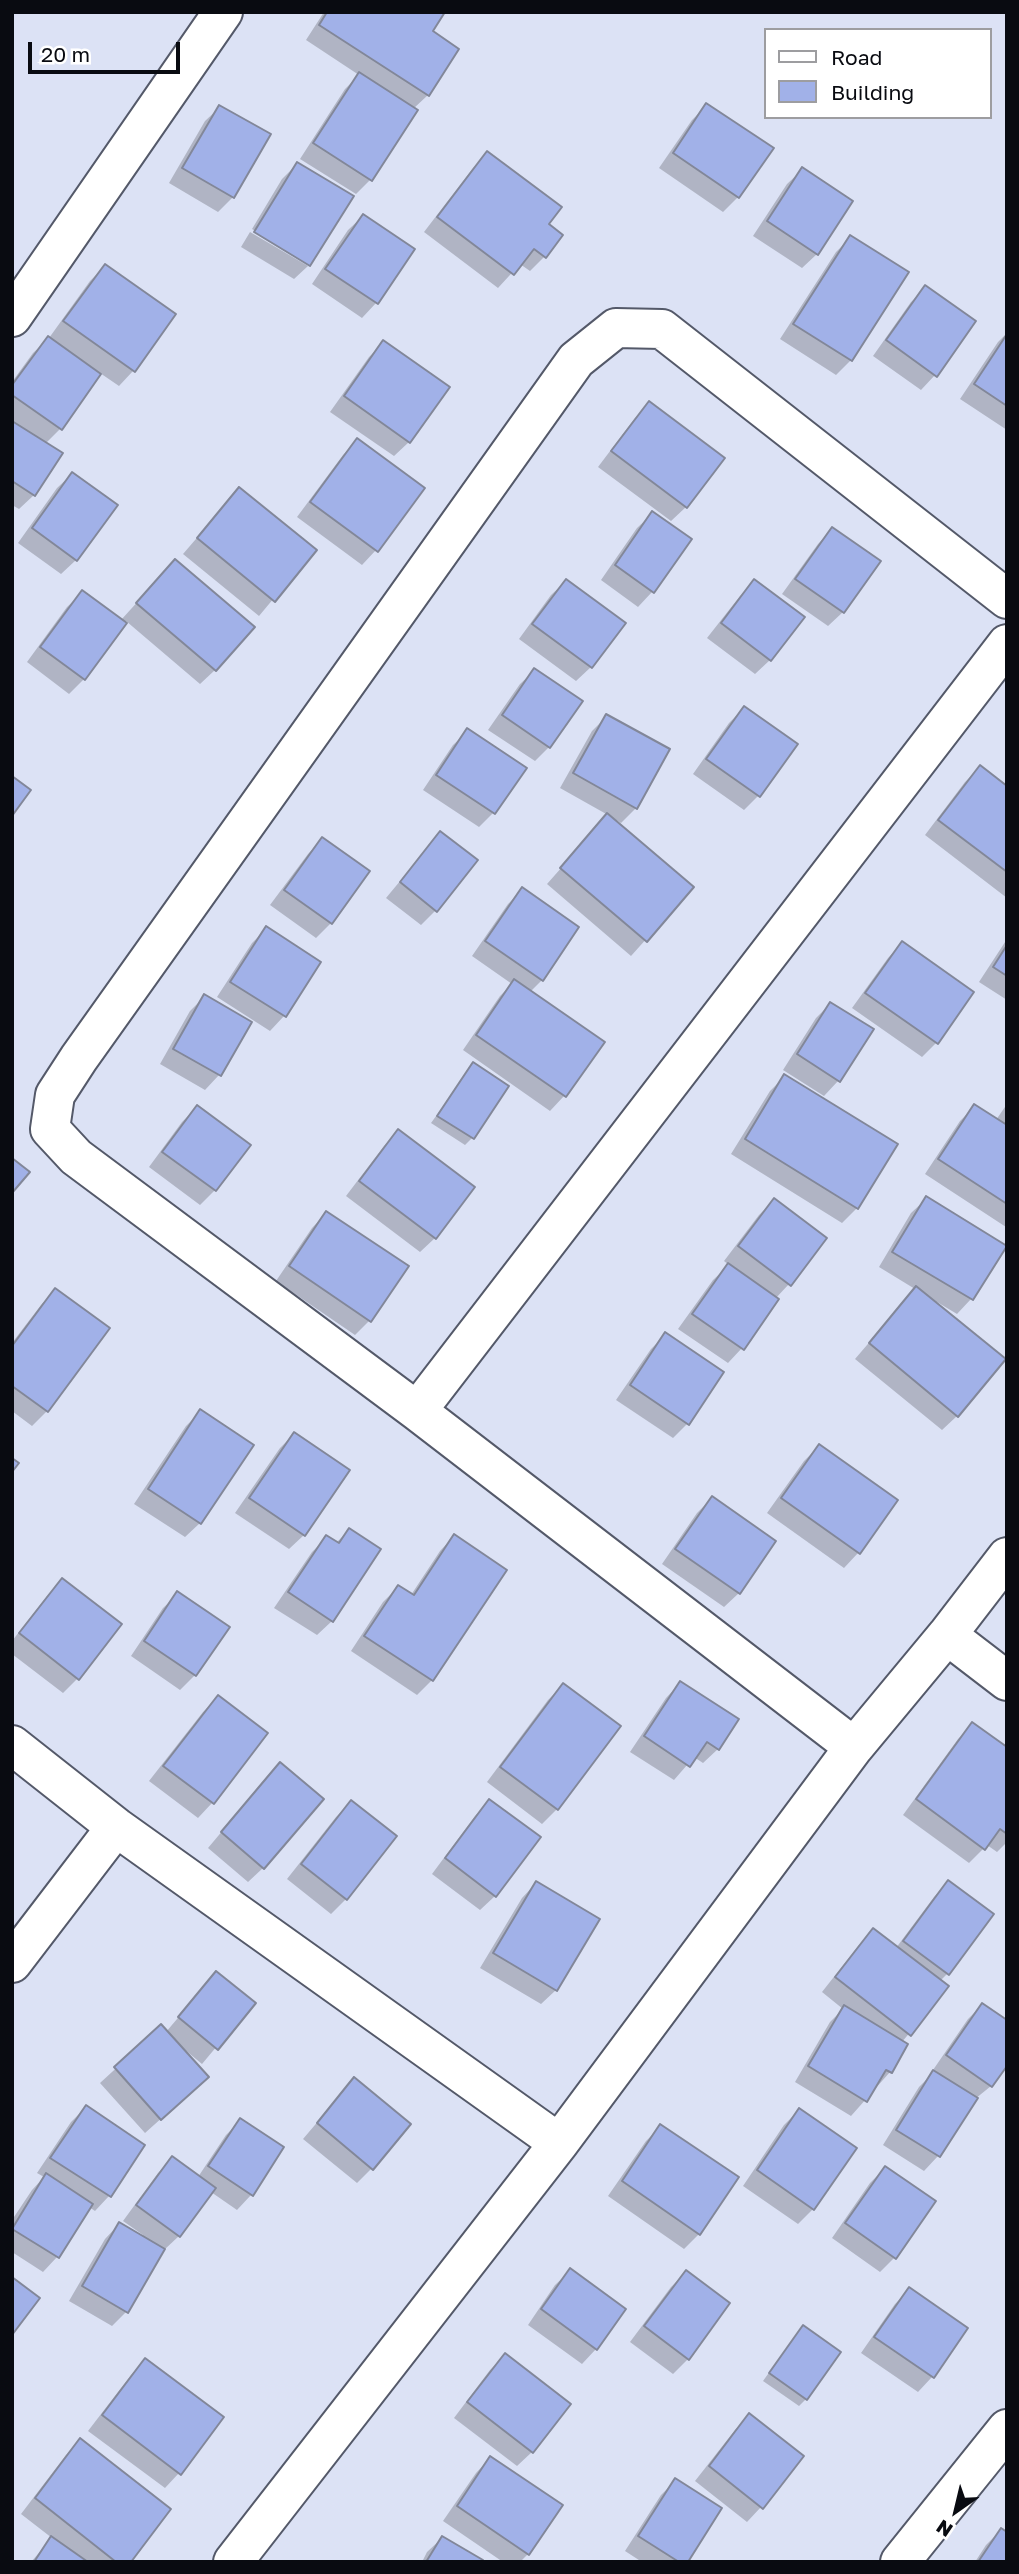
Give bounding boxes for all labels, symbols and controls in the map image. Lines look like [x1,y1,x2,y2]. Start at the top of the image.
scale bar [32,28,184,72]
legend [764,28,991,119]
text: 20 m [41,41,90,67]
text: Road [831,44,882,70]
text: Building [831,79,914,105]
north arrow [921,2476,991,2546]
text: N [932,2515,956,2542]

